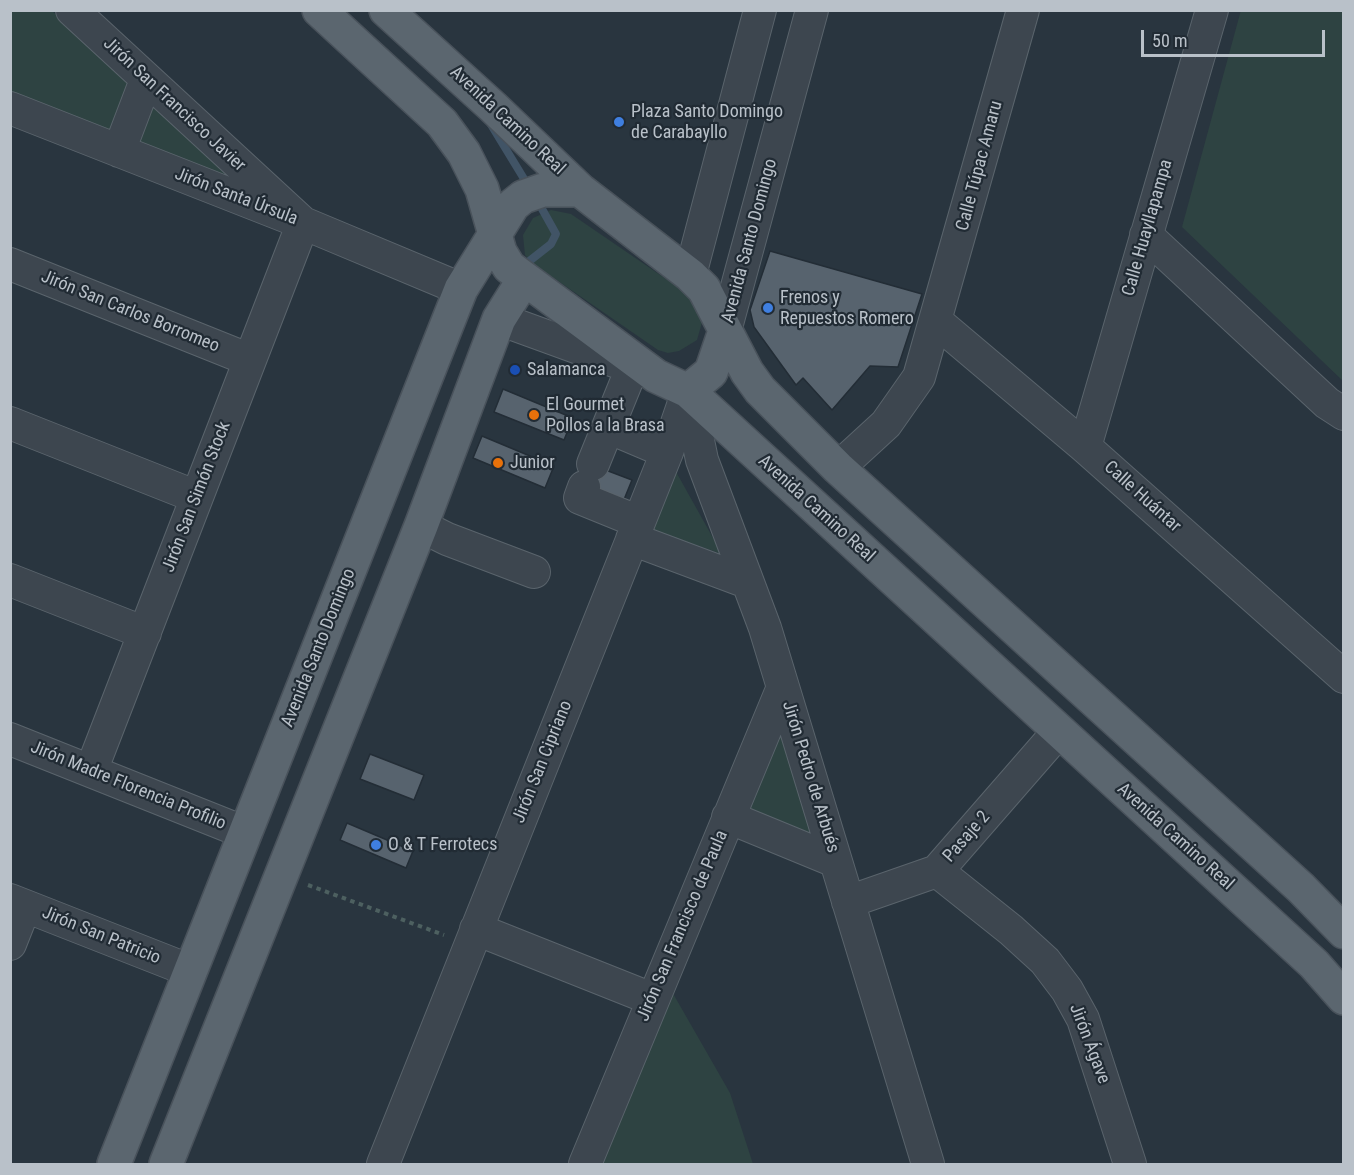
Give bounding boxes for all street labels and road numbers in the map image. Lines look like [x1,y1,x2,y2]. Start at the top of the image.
street label: Jirón San Francisco Javier [98,33,250,177]
street label: Avenida Camino Real [445,62,569,180]
street label: Calle Túpac Amaru [952,99,1008,233]
street label: Avenida Santo Domingo [718,157,782,325]
street label: Calle Huayllapampa [1118,157,1178,299]
street label: Jirón Santa Úrsula [171,164,301,230]
street label: Jirón San Carlos Borromeo [38,266,222,358]
street label: Jirón San Simón Stock [158,419,236,575]
street label: Avenida Camino Real [753,451,879,567]
street label: Calle Huántar [1099,457,1185,537]
street label: Avenida Santo Domingo [277,566,361,730]
street label: Jirón San Cipriano [509,698,577,826]
street label: Jirón Pedro de Arbués [777,699,843,855]
street label: Jirón Madre Florencia Profilio [27,737,229,835]
street label: Avenida Camino Real [1112,779,1238,895]
street label: Pasaje 2 [939,807,995,867]
street label: Jirón San Francisco de Paula [633,827,733,1025]
street label: Jirón San Patricio [39,902,163,970]
street label: Jirón Ágave [1064,1001,1114,1087]

